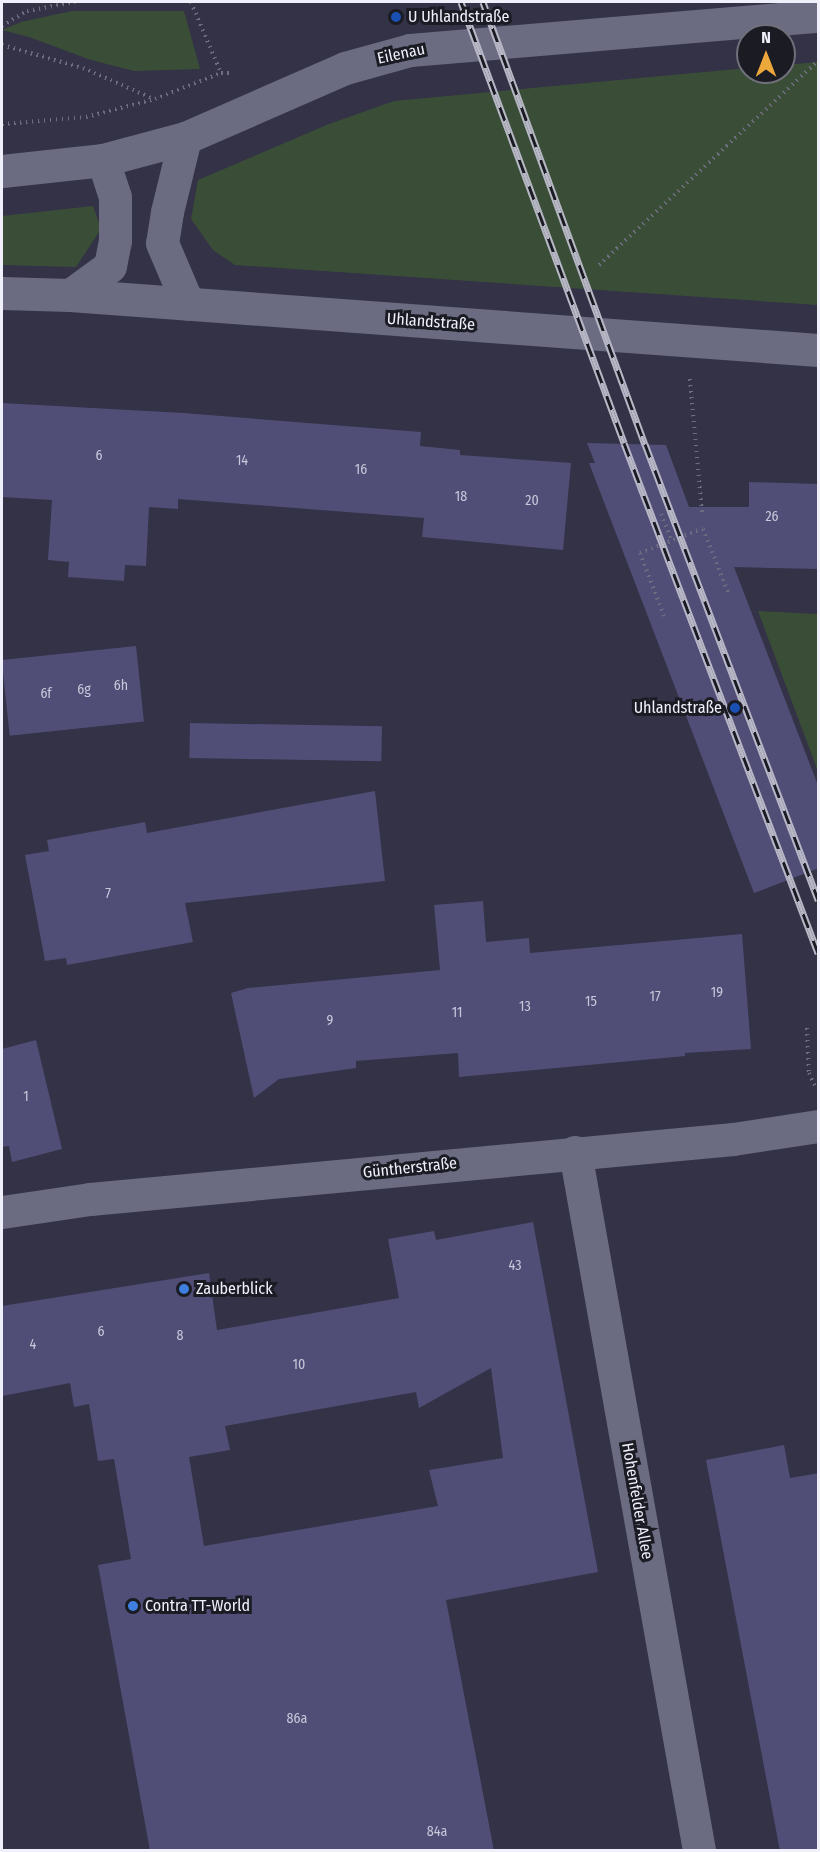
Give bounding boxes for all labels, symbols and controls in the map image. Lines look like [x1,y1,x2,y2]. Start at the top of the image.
place label: U Uhlandstraße [408,7,509,27]
marker: U Uhlandstraße [389,10,403,24]
north arrow [736,24,796,84]
text: N [761,28,771,47]
street label: Eilenau [375,40,427,68]
street label: Uhlandstraße [386,309,476,335]
house number: 6 [96,448,102,464]
house number: 14 [236,453,248,469]
house number: 16 [355,462,367,478]
house number: 18 [455,489,467,505]
house number: 20 [525,493,539,509]
house number: 26 [765,509,779,525]
house number: 6h [114,678,128,694]
house number: 6g [77,682,91,698]
house number: 6f [40,686,52,702]
place label: Uhlandstraße [634,698,722,718]
marker: Uhlandstraße [726,699,744,717]
house number: 7 [105,886,111,902]
house number: 19 [711,985,723,1001]
house number: 17 [649,989,661,1005]
house number: 15 [585,994,597,1010]
house number: 13 [519,999,531,1015]
house number: 11 [452,1005,462,1021]
house number: 9 [327,1013,333,1029]
house number: 1 [23,1089,29,1105]
street label: Güntherstraße [362,1154,458,1182]
house number: 43 [509,1258,521,1274]
place label: Zauberblick [196,1279,273,1299]
marker: Zauberblick [177,1282,191,1296]
house number: 6 [98,1324,104,1340]
house number: 8 [177,1328,183,1344]
house number: 4 [30,1337,36,1353]
house number: 10 [293,1357,305,1373]
street label: Hohenfelder Allee [617,1441,657,1561]
place label: Contra TT-World [145,1596,250,1616]
marker: Contra TT-World [126,1599,140,1613]
house number: 86a [287,1711,307,1727]
house number: 84a [427,1824,447,1840]

